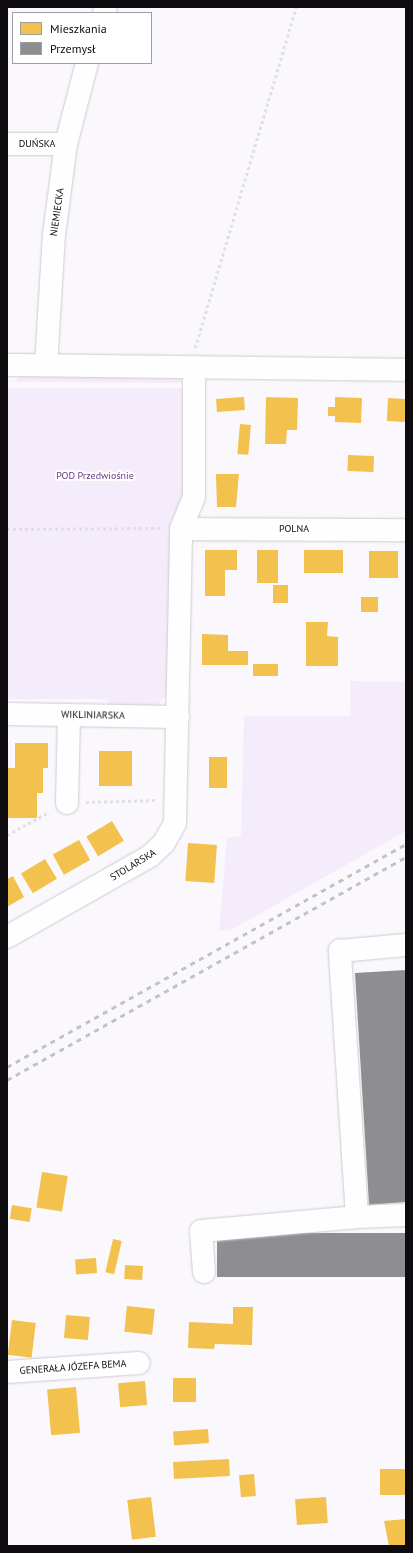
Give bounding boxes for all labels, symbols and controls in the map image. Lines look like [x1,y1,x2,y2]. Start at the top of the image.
legend [12,12,152,64]
text: Mieszkania [50,21,107,36]
text: Przemysł [50,41,96,56]
street label: DUŃSKA [19,138,55,150]
street label: NIEMIECKA [48,187,66,237]
park label: POD Przedwiośnie [56,470,134,482]
street label: POLNA [279,523,309,535]
street label: WIKLINIARSKA [61,708,125,722]
street label: STOLARSKA [108,847,158,883]
street label: GENERAŁA JÓZEFA BEMA [19,1357,127,1377]

